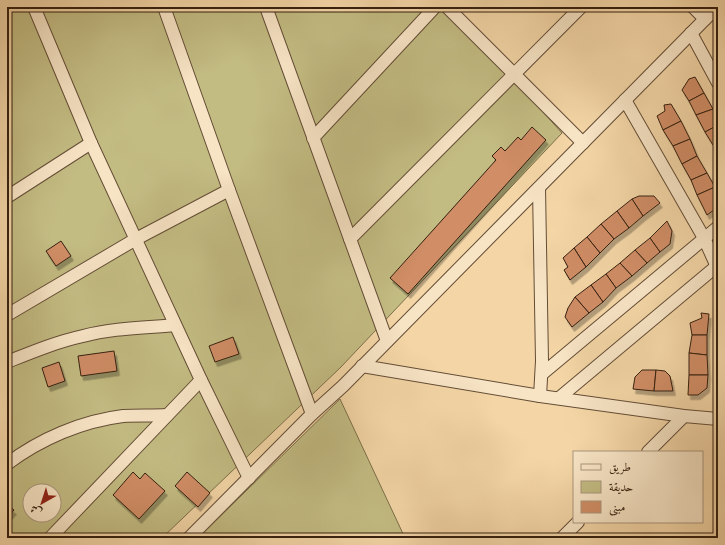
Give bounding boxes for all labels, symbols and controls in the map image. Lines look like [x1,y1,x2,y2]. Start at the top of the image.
legend [573,451,703,523]
text: طريق [609,460,631,475]
text: حديقة [609,480,633,495]
north arrow [22,483,62,523]
text: مبنى [609,500,625,516]
text: ش [28,502,44,519]

